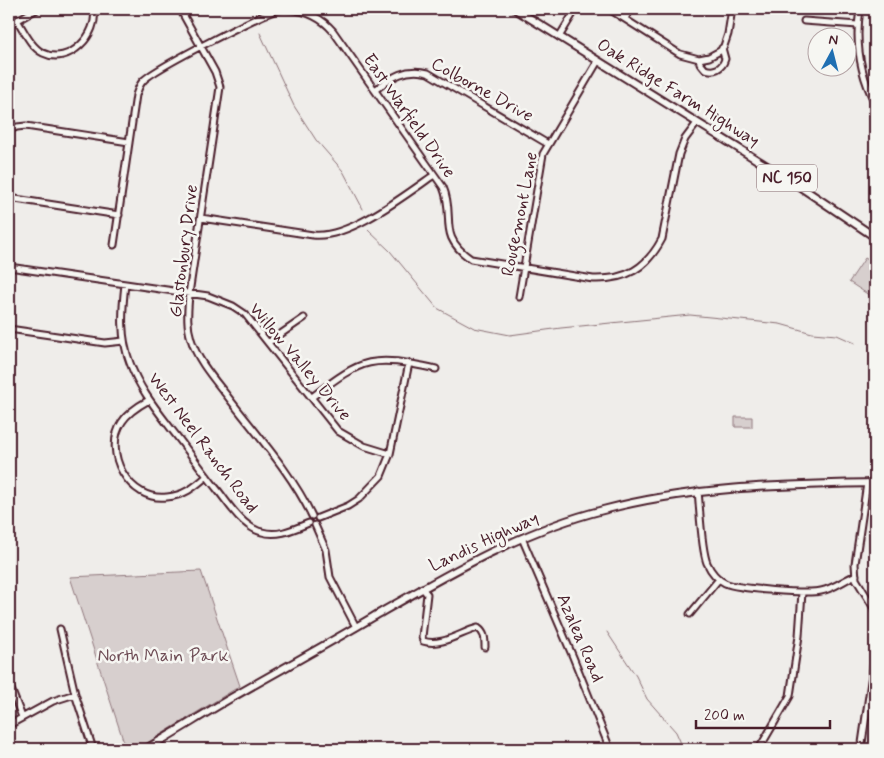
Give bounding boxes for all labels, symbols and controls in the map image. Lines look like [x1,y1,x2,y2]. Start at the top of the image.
north arrow [806,28,856,78]
text: N [828,31,839,50]
street label: Oak Ridge Farm Highway [592,33,764,154]
street label: East Warfield Drive [357,49,461,183]
street label: Colborne Drive [427,52,537,128]
street label: Rougemont Lane [496,150,546,279]
road number: NC 150 [757,164,817,192]
street label: Glastonbury Drive [164,183,204,319]
street label: Willow Valley Drive [243,298,357,426]
street label: West Neel Ranch Road [142,368,264,518]
street label: Landis Highway [425,506,543,579]
street label: Azalea Road [551,590,609,686]
park label: North Main Park [97,644,229,668]
scale bar [696,698,830,730]
text: 200 m [704,706,745,726]

